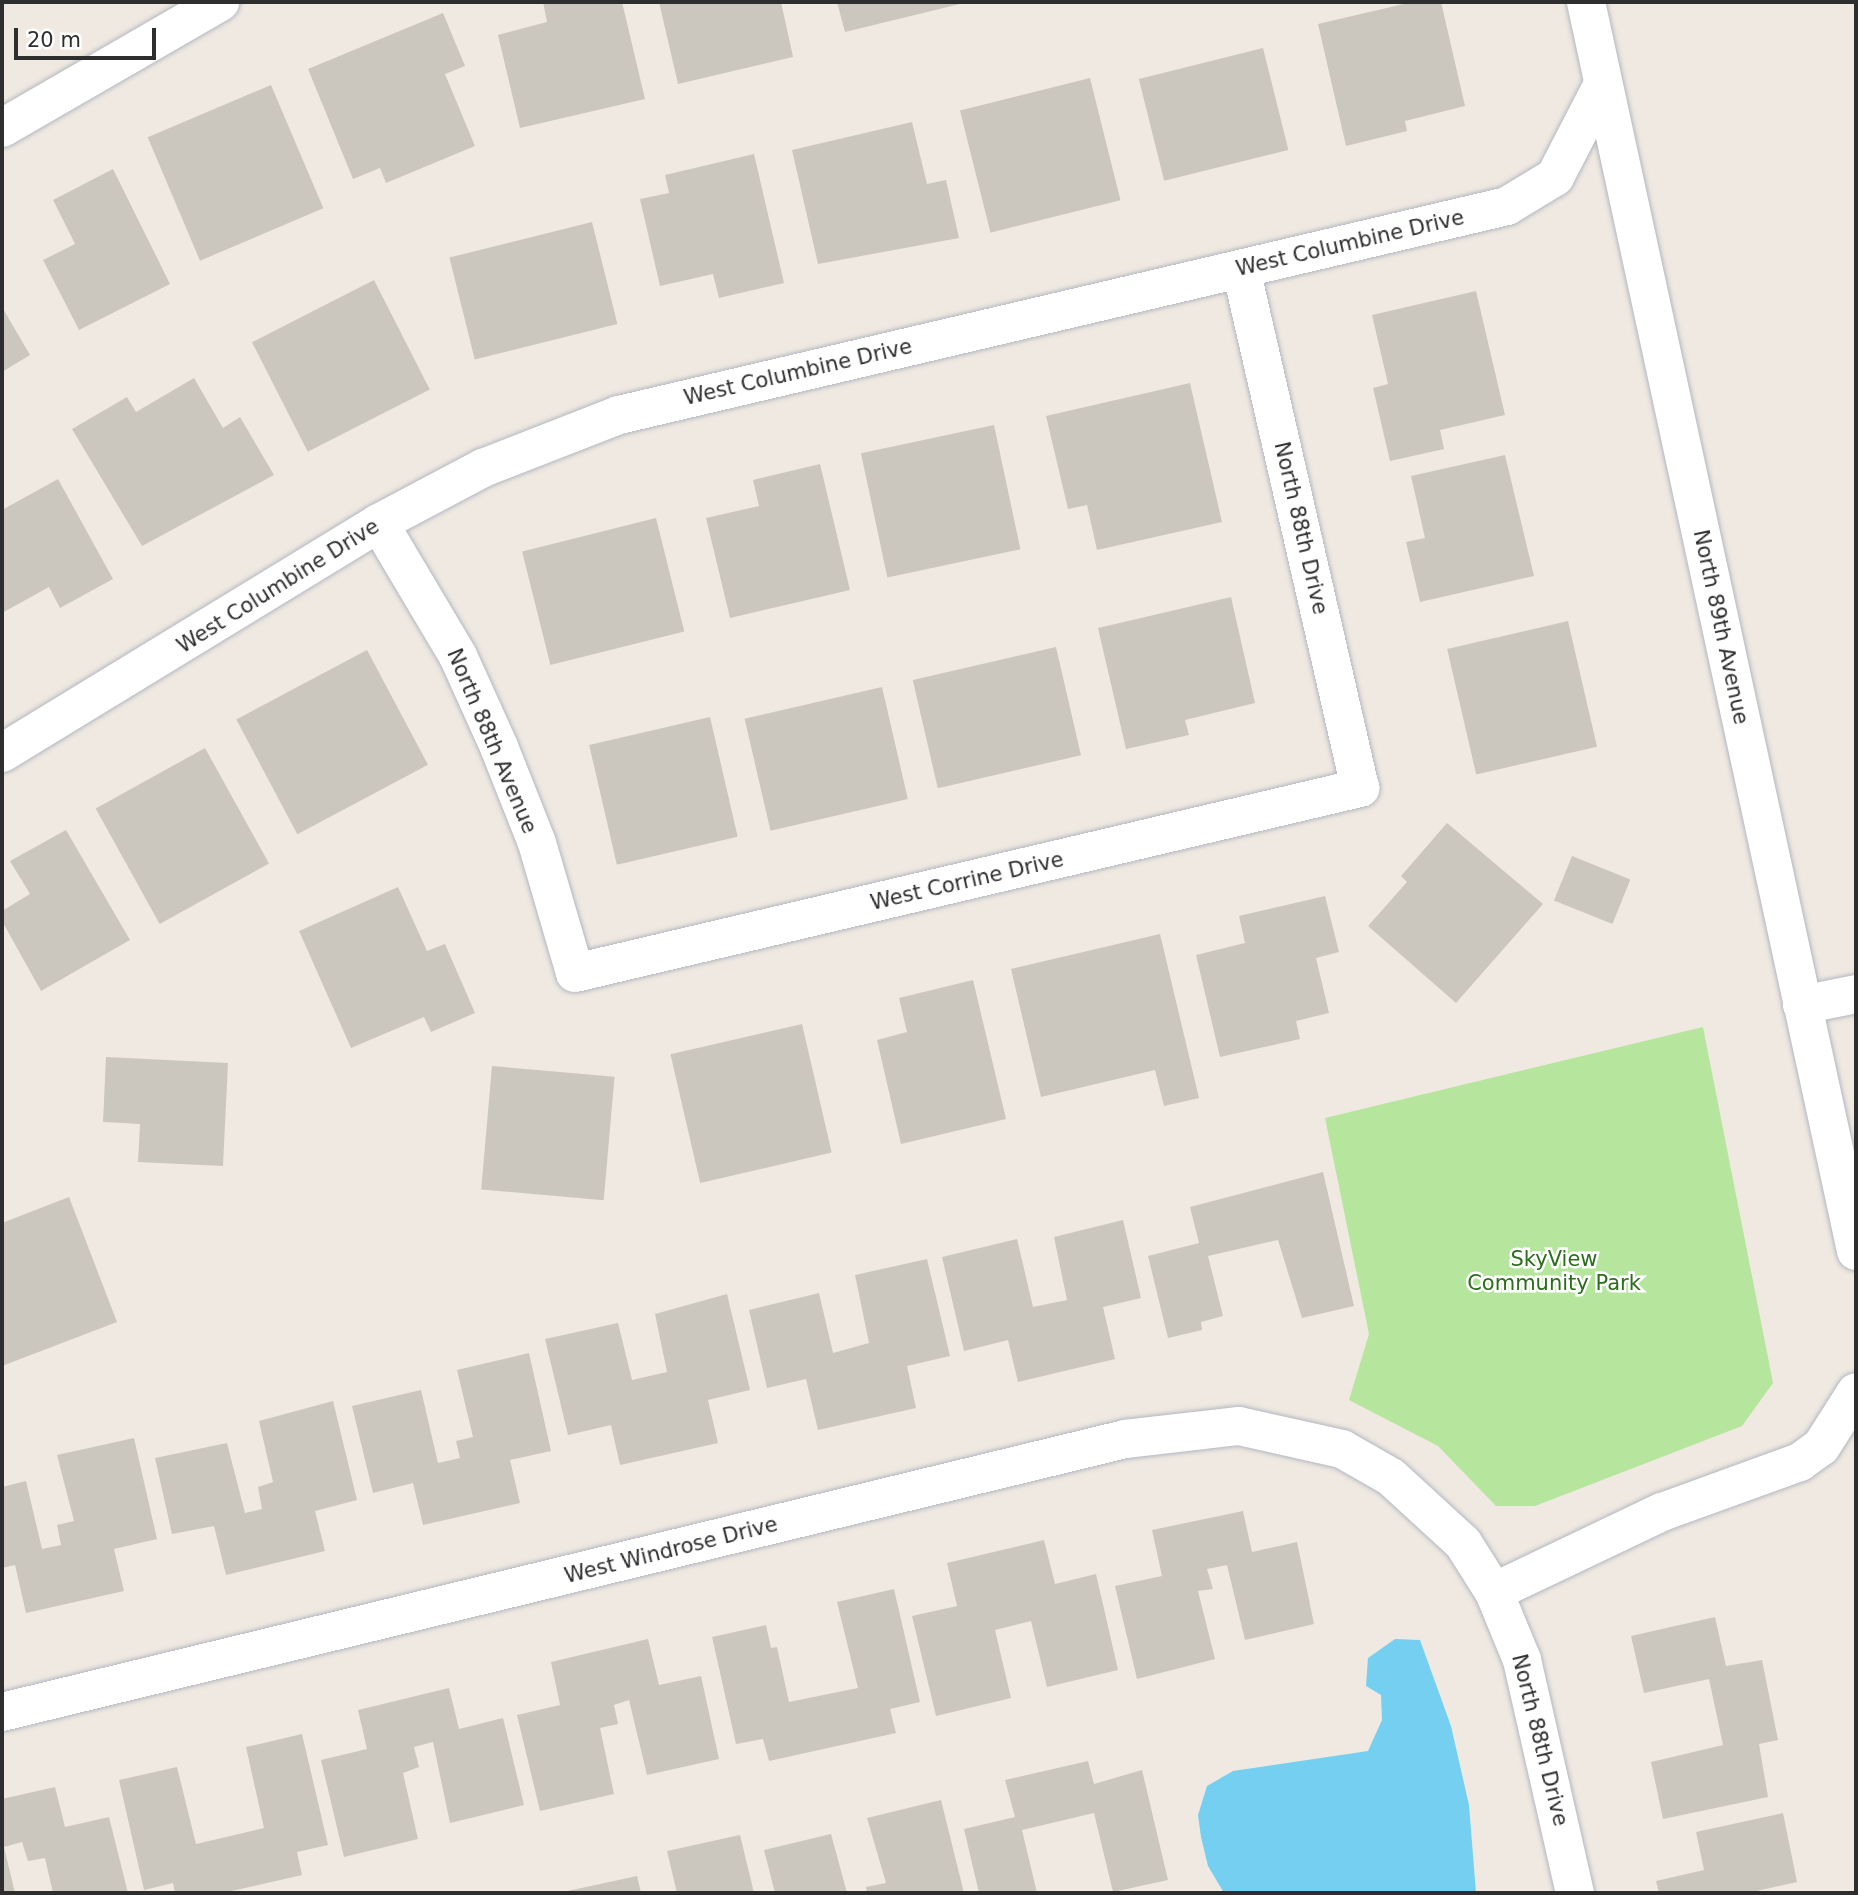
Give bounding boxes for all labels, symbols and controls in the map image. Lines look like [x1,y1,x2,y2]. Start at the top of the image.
scale bar [18,14,159,58]
text: 20 m [27,28,81,52]
street label: West Columbine Drive [1233,204,1467,282]
street label: West Columbine Drive [681,333,915,411]
street label: North 88th Drive [1269,439,1333,617]
street label: West Columbine Drive [172,513,384,659]
street label: North 89th Avenue [1688,527,1754,727]
street label: North 88th Avenue [442,645,542,837]
street label: West Corrine Drive [868,847,1066,915]
park label: SkyView Community Park [1467,1246,1641,1296]
street label: West Windrose Drive [562,1511,780,1589]
street label: North 88th Drive [1506,1651,1574,1829]

